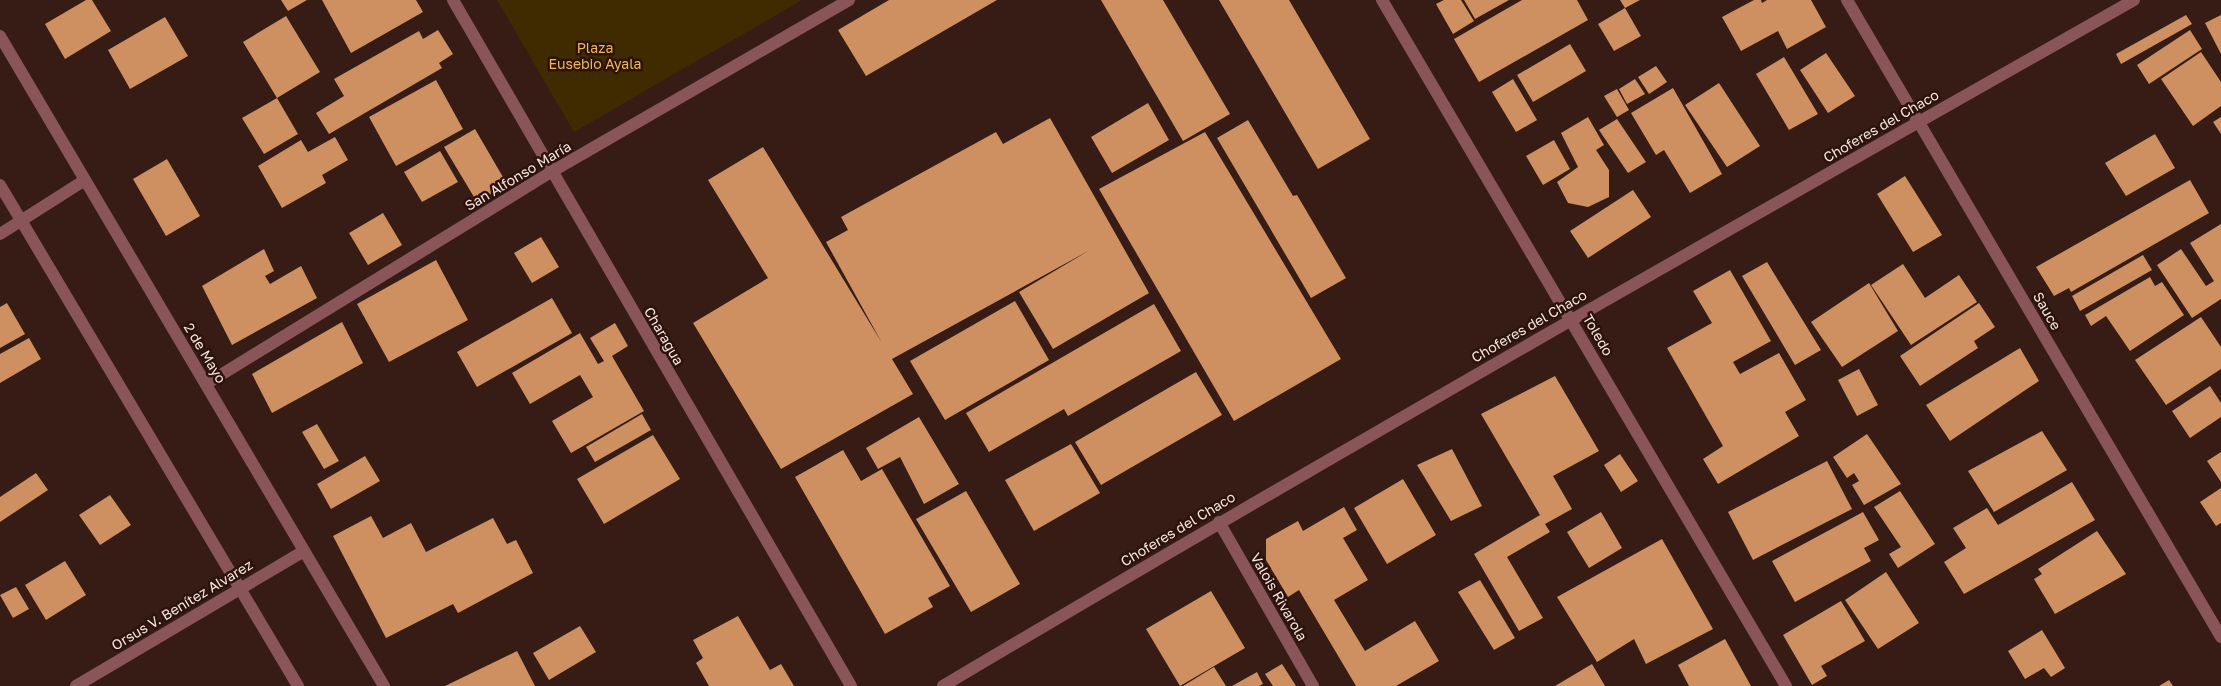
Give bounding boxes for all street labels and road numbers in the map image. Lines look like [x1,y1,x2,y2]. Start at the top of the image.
street label: Choferes del Chaco [1820,86,1942,166]
street label: San Alfonso María [462,137,574,214]
street label: Choferes del Chaco [1468,286,1590,366]
street label: Sauce [2030,289,2065,333]
street label: Charagua [641,304,688,368]
street label: Toledo [1580,311,1617,359]
street label: 2 de Mayo [181,319,230,386]
street label: Choferes del Chaco [1117,488,1238,569]
street label: Valois Rivarola [1247,550,1311,644]
street label: Orsus V. Benítez Alvarez [108,556,255,653]

